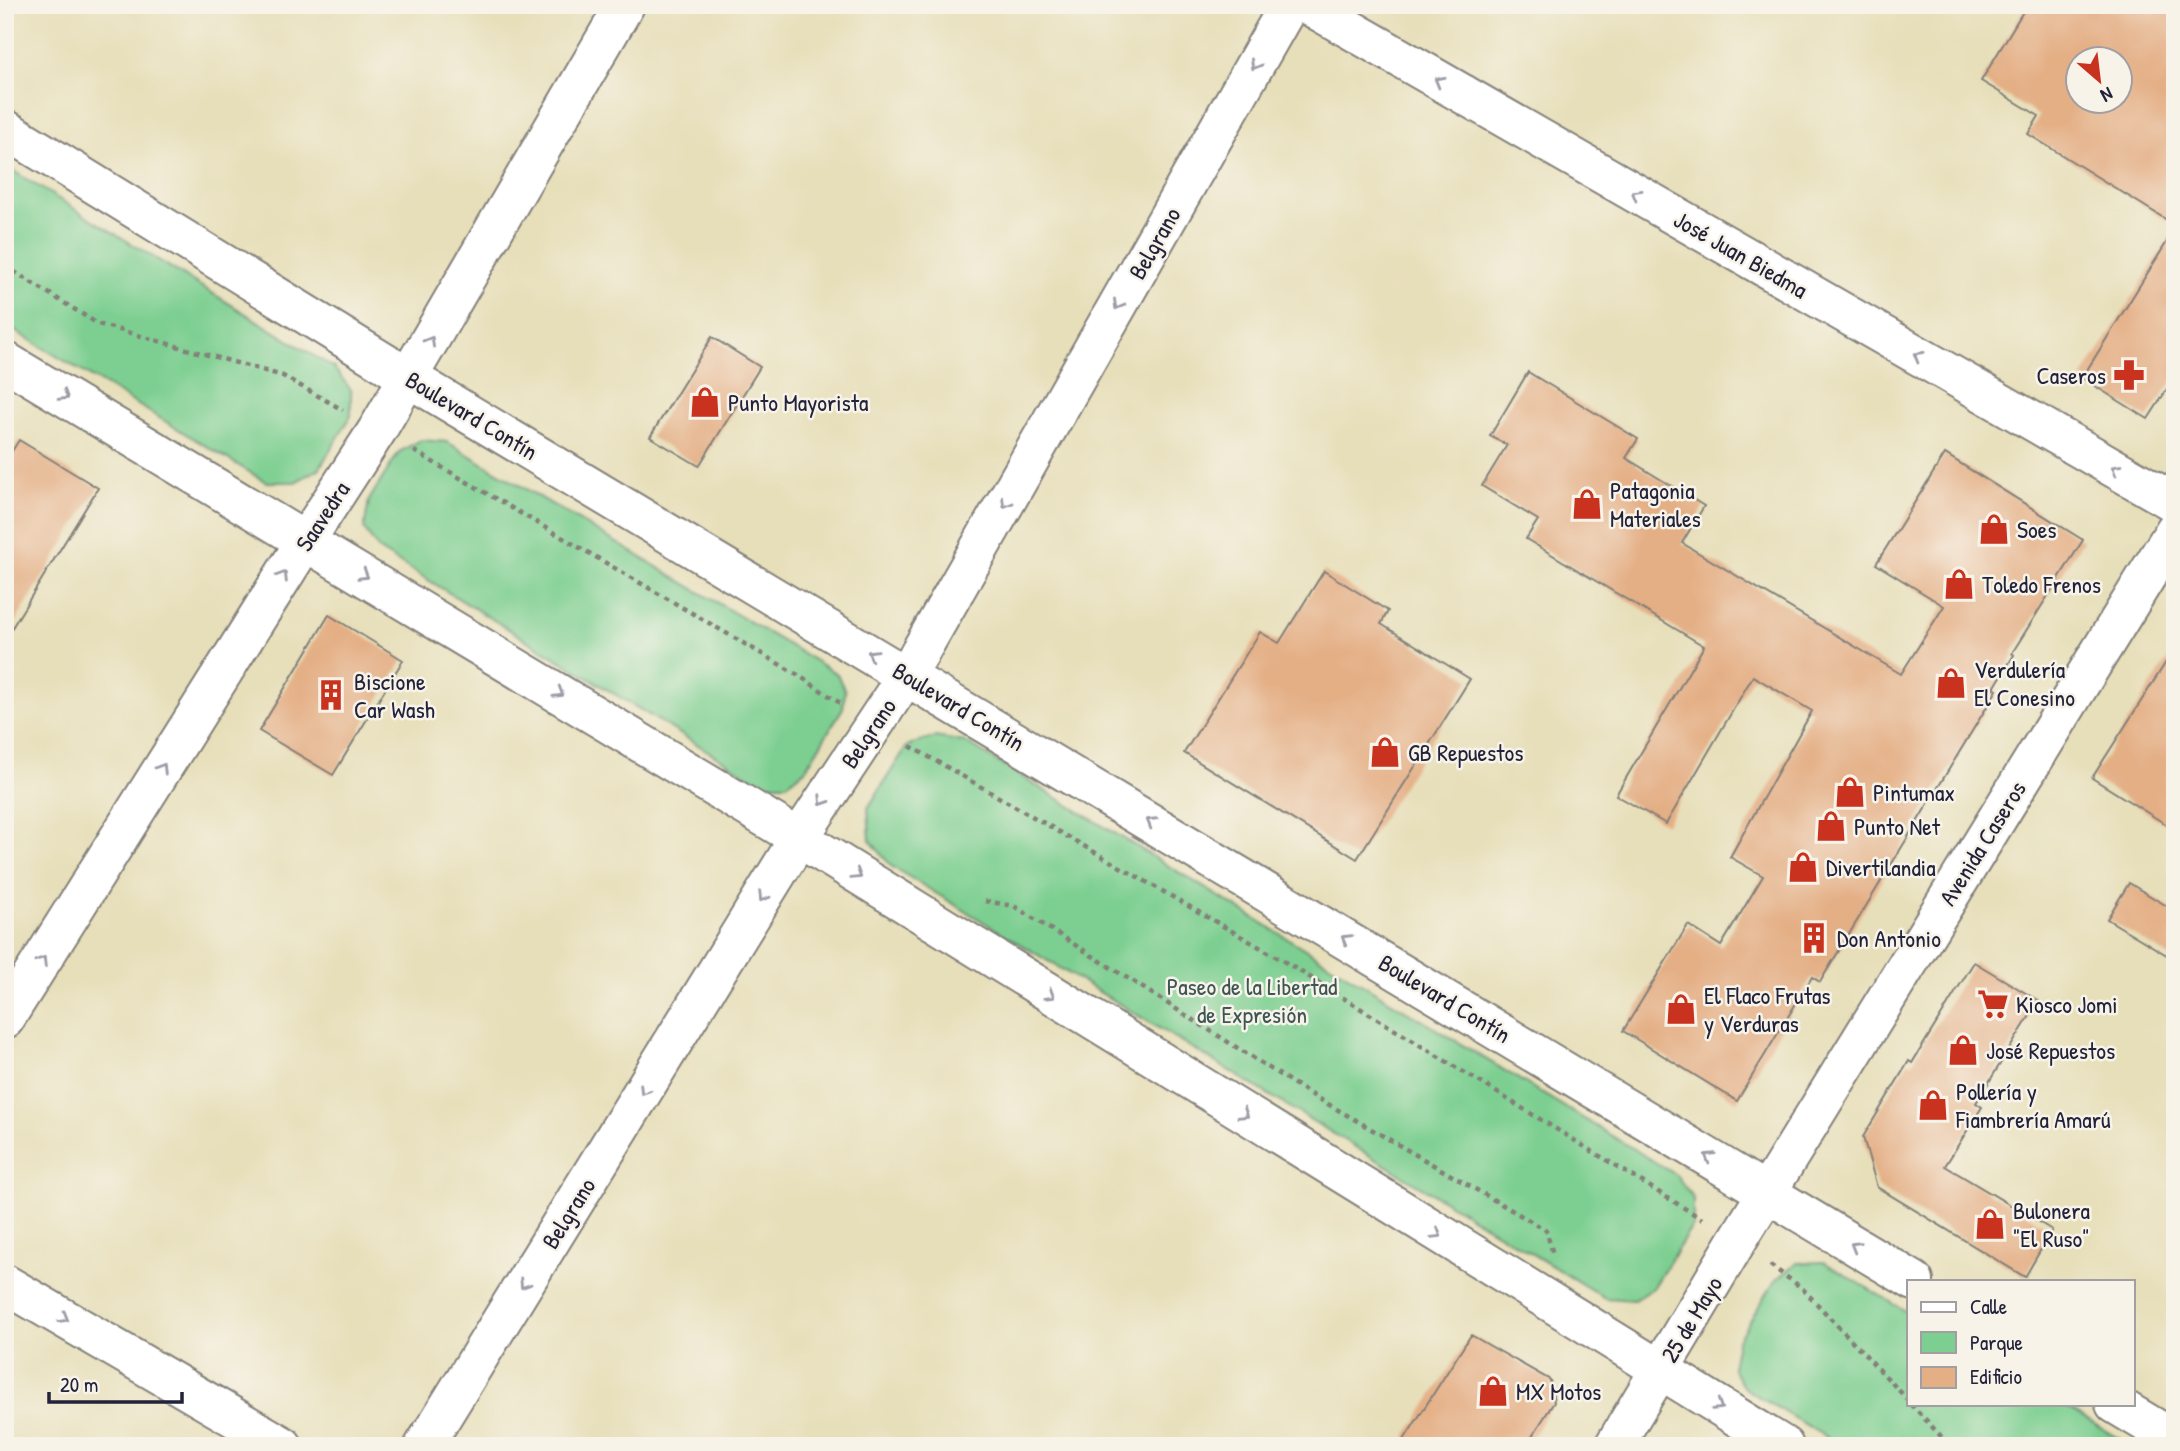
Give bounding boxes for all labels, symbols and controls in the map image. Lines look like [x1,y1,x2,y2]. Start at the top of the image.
north arrow [2064,46,2134,116]
one-way arrow [1250,57,1263,70]
one-way arrow [1433,76,1446,89]
text: N [2096,81,2118,109]
one-way arrow [1631,189,1643,202]
street label: Belgrano [1121,201,1188,285]
street label: José Juan Biedma [1668,203,1814,305]
one-way arrow [1113,298,1126,310]
one-way arrow [422,336,435,349]
one-way arrow [1913,351,1926,364]
pharmacy icon: Caseros [2112,358,2146,392]
place label: Caseros [2036,359,2106,391]
street label: Boulevard Contín [400,363,544,467]
shop icon: Punto Mayorista [688,385,722,419]
place label: Punto Mayorista [728,386,868,418]
one-way arrow [56,388,69,401]
one-way arrow [2110,464,2123,477]
place label: Patagonia Materiales [1610,474,1701,534]
street label: Saavedra [288,475,356,557]
shop icon: Patagonia Materiales [1570,487,1604,521]
one-way arrow [1001,495,1014,508]
shop icon: Soes [1977,512,2011,546]
place label: Soes [2017,513,2056,545]
one-way arrow [357,567,370,580]
shop icon: Toledo Frenos [1942,567,1976,601]
place label: Toledo Frenos [1982,568,2101,600]
one-way arrow [275,570,288,583]
one-way arrow [867,649,880,662]
place label: Verdulería El Conesino [1974,653,2075,713]
street label: Boulevard Contín [887,654,1031,758]
place label: Biscione Car Wash [354,665,435,725]
shop icon: Verdulería El Conesino [1934,666,1968,700]
building icon: Biscione Car Wash [314,678,348,712]
one-way arrow [552,685,565,698]
street label: Belgrano [833,691,903,774]
shop icon: GB Repuestos [1368,735,1402,769]
place label: GB Repuestos [1408,736,1524,768]
one-way arrow [154,763,167,776]
shop icon: Pintumax [1833,775,1867,809]
street label: Avenida Caseros [1931,775,2033,911]
place label: Pintumax [1873,776,1955,808]
one-way arrow [819,793,832,806]
shop icon: Punto Net [1814,809,1848,843]
place label: Punto Net [1854,810,1941,842]
one-way arrow [1146,817,1159,830]
shop icon: Divertilandia [1786,850,1820,884]
place label: Divertilandia [1826,851,1936,883]
one-way arrow [849,866,862,879]
one-way arrow [759,889,772,902]
building icon: Don Antonio [1797,921,1831,955]
place label: Don Antonio [1837,922,1941,954]
one-way arrow [1341,934,1354,947]
street label: Boulevard Contín [1373,946,1517,1050]
one-way arrow [33,956,46,969]
park label: Paseo de la Libertad de Expresión [1167,970,1337,1030]
place label: El Flaco Frutas y Verduras [1704,979,1831,1039]
one-way arrow [1043,986,1056,999]
supermarket icon: Kiosco Jomi [1976,987,2010,1021]
place label: Kiosco Jomi [2016,988,2118,1020]
shop icon: El Flaco Frutas y Verduras [1664,992,1698,1026]
shop icon: José Repuestos [1946,1033,1980,1067]
place label: José Repuestos [1986,1034,2115,1066]
place label: Pollería y Fiambrería Amarú [1955,1075,2111,1135]
one-way arrow [639,1082,652,1095]
shop icon: Pollería y Fiambrería Amarú [1916,1088,1950,1122]
one-way arrow [1236,1106,1249,1119]
one-way arrow [1704,1153,1717,1166]
street label: Belgrano [534,1171,602,1255]
place label: Bulonera "El Ruso" [2013,1194,2090,1254]
shop icon: Bulonera "El Ruso" [1973,1207,2007,1241]
one-way arrow [1430,1225,1443,1238]
one-way arrow [1850,1241,1863,1254]
street label: 25 de Mayo [1653,1270,1729,1368]
one-way arrow [520,1276,533,1289]
legend [1907,1280,2134,1406]
text: Calle [1970,1292,2007,1321]
one-way arrow [57,1310,70,1323]
text: Parque [1970,1328,2023,1357]
scale bar [49,1360,182,1404]
text: Edificio [1970,1362,2022,1391]
text: 20 m [60,1370,98,1399]
shop icon: MX Motos [1476,1374,1510,1408]
place label: MX Motos [1516,1375,1601,1407]
one-way arrow [1711,1397,1724,1410]

